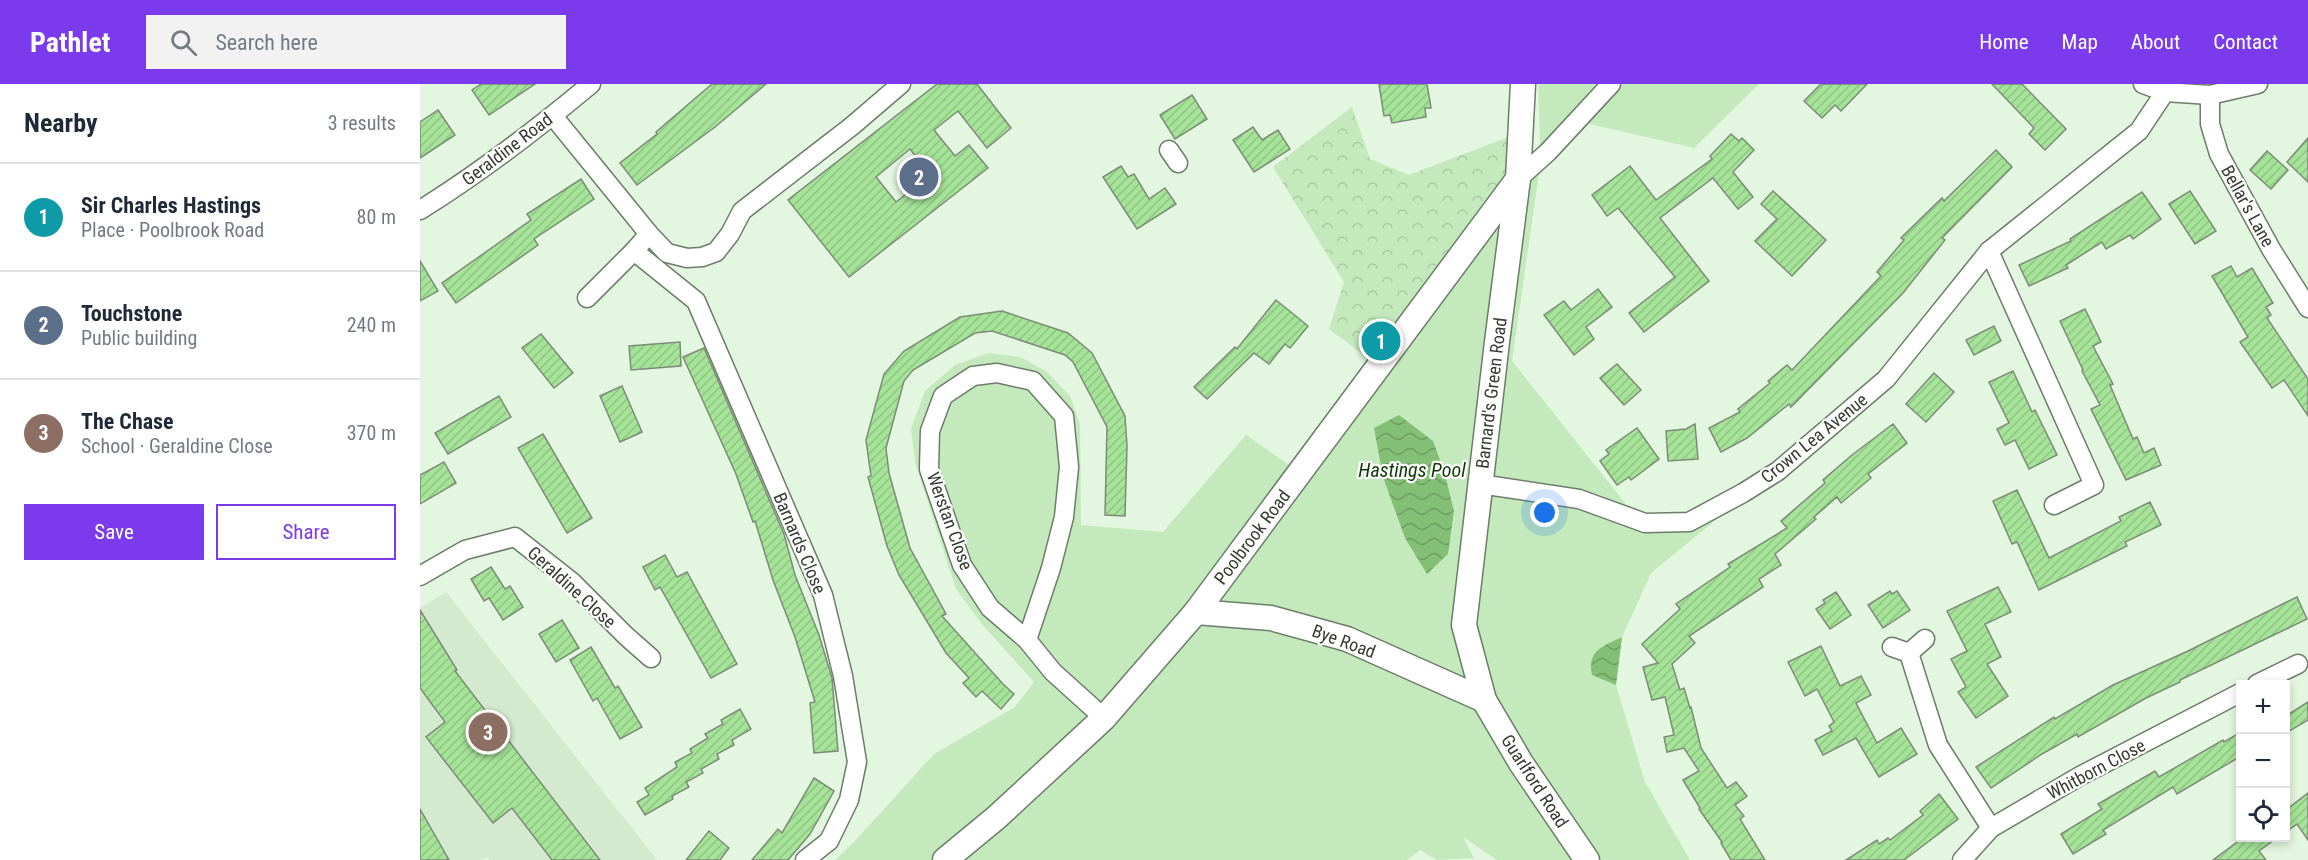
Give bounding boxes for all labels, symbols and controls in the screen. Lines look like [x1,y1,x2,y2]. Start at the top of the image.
search box [146,15,566,69]
text: Pathlet [30,26,110,59]
icon: search [167,26,200,59]
text: Search here [215,30,318,55]
text: Home [1979,30,2029,54]
text: Map [2062,30,2098,54]
text: About [2131,30,2180,54]
text: Contact [2213,30,2278,54]
text: Nearby [24,108,98,138]
street label: Geraldine Road [458,108,556,190]
text: 3 results [328,111,396,135]
pin: 2 [900,154,938,200]
street label: Bellar's Lane [2217,162,2279,250]
text: Sir Charles Hastings [81,193,261,218]
text: 1 [38,205,49,229]
text: 80 m [357,205,396,229]
text: Place · Poolbrook Road [81,218,264,242]
text: Touchstone [81,301,182,326]
text: 2 [38,313,49,337]
text: 240 m [347,313,396,337]
street label: Barnard's Green Road [1471,316,1511,470]
pin: 1 [1362,318,1400,364]
text: Public building [81,326,197,350]
street label: Crown Lea Avenue [1757,389,1871,487]
text: The Chase [81,409,174,434]
text: 3 [38,421,49,445]
text: 370 m [347,421,396,445]
text: School · Geraldine Close [81,434,273,458]
water label: Hastings Pool [1358,458,1466,482]
street label: Werstan Close [923,469,977,573]
street label: Poolbrook Road [1210,486,1294,588]
street label: Barnards Close [769,489,831,597]
your location [1530,498,1559,527]
button: Save [24,504,204,560]
button: Share [216,504,396,560]
street label: Geraldine Close [524,542,620,632]
street label: Bye Road [1309,620,1379,662]
map controls [2236,680,2290,842]
button: + [2236,680,2290,734]
pin: 3 [468,710,508,754]
street label: Guarlford Road [1497,730,1573,832]
street label: Whitborn Close [2043,734,2149,804]
button: − [2236,734,2290,788]
button: locate [2236,788,2290,842]

